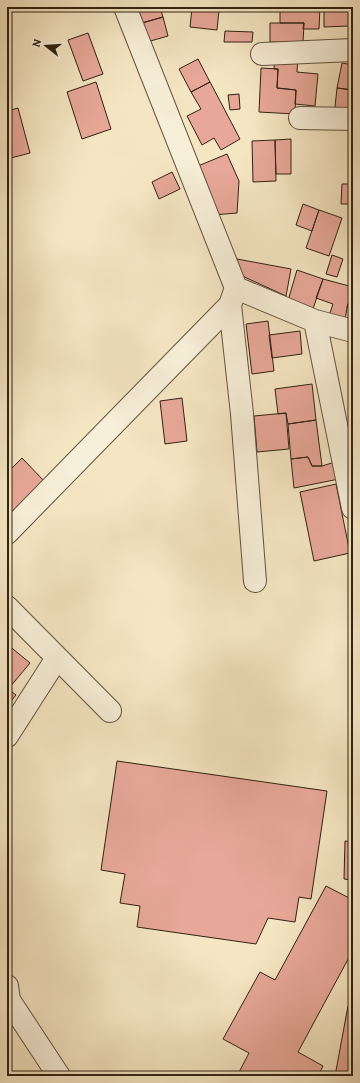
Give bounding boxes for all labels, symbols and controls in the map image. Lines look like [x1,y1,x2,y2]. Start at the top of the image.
north arrow [26,26,66,66]
text: N [29,37,45,49]

